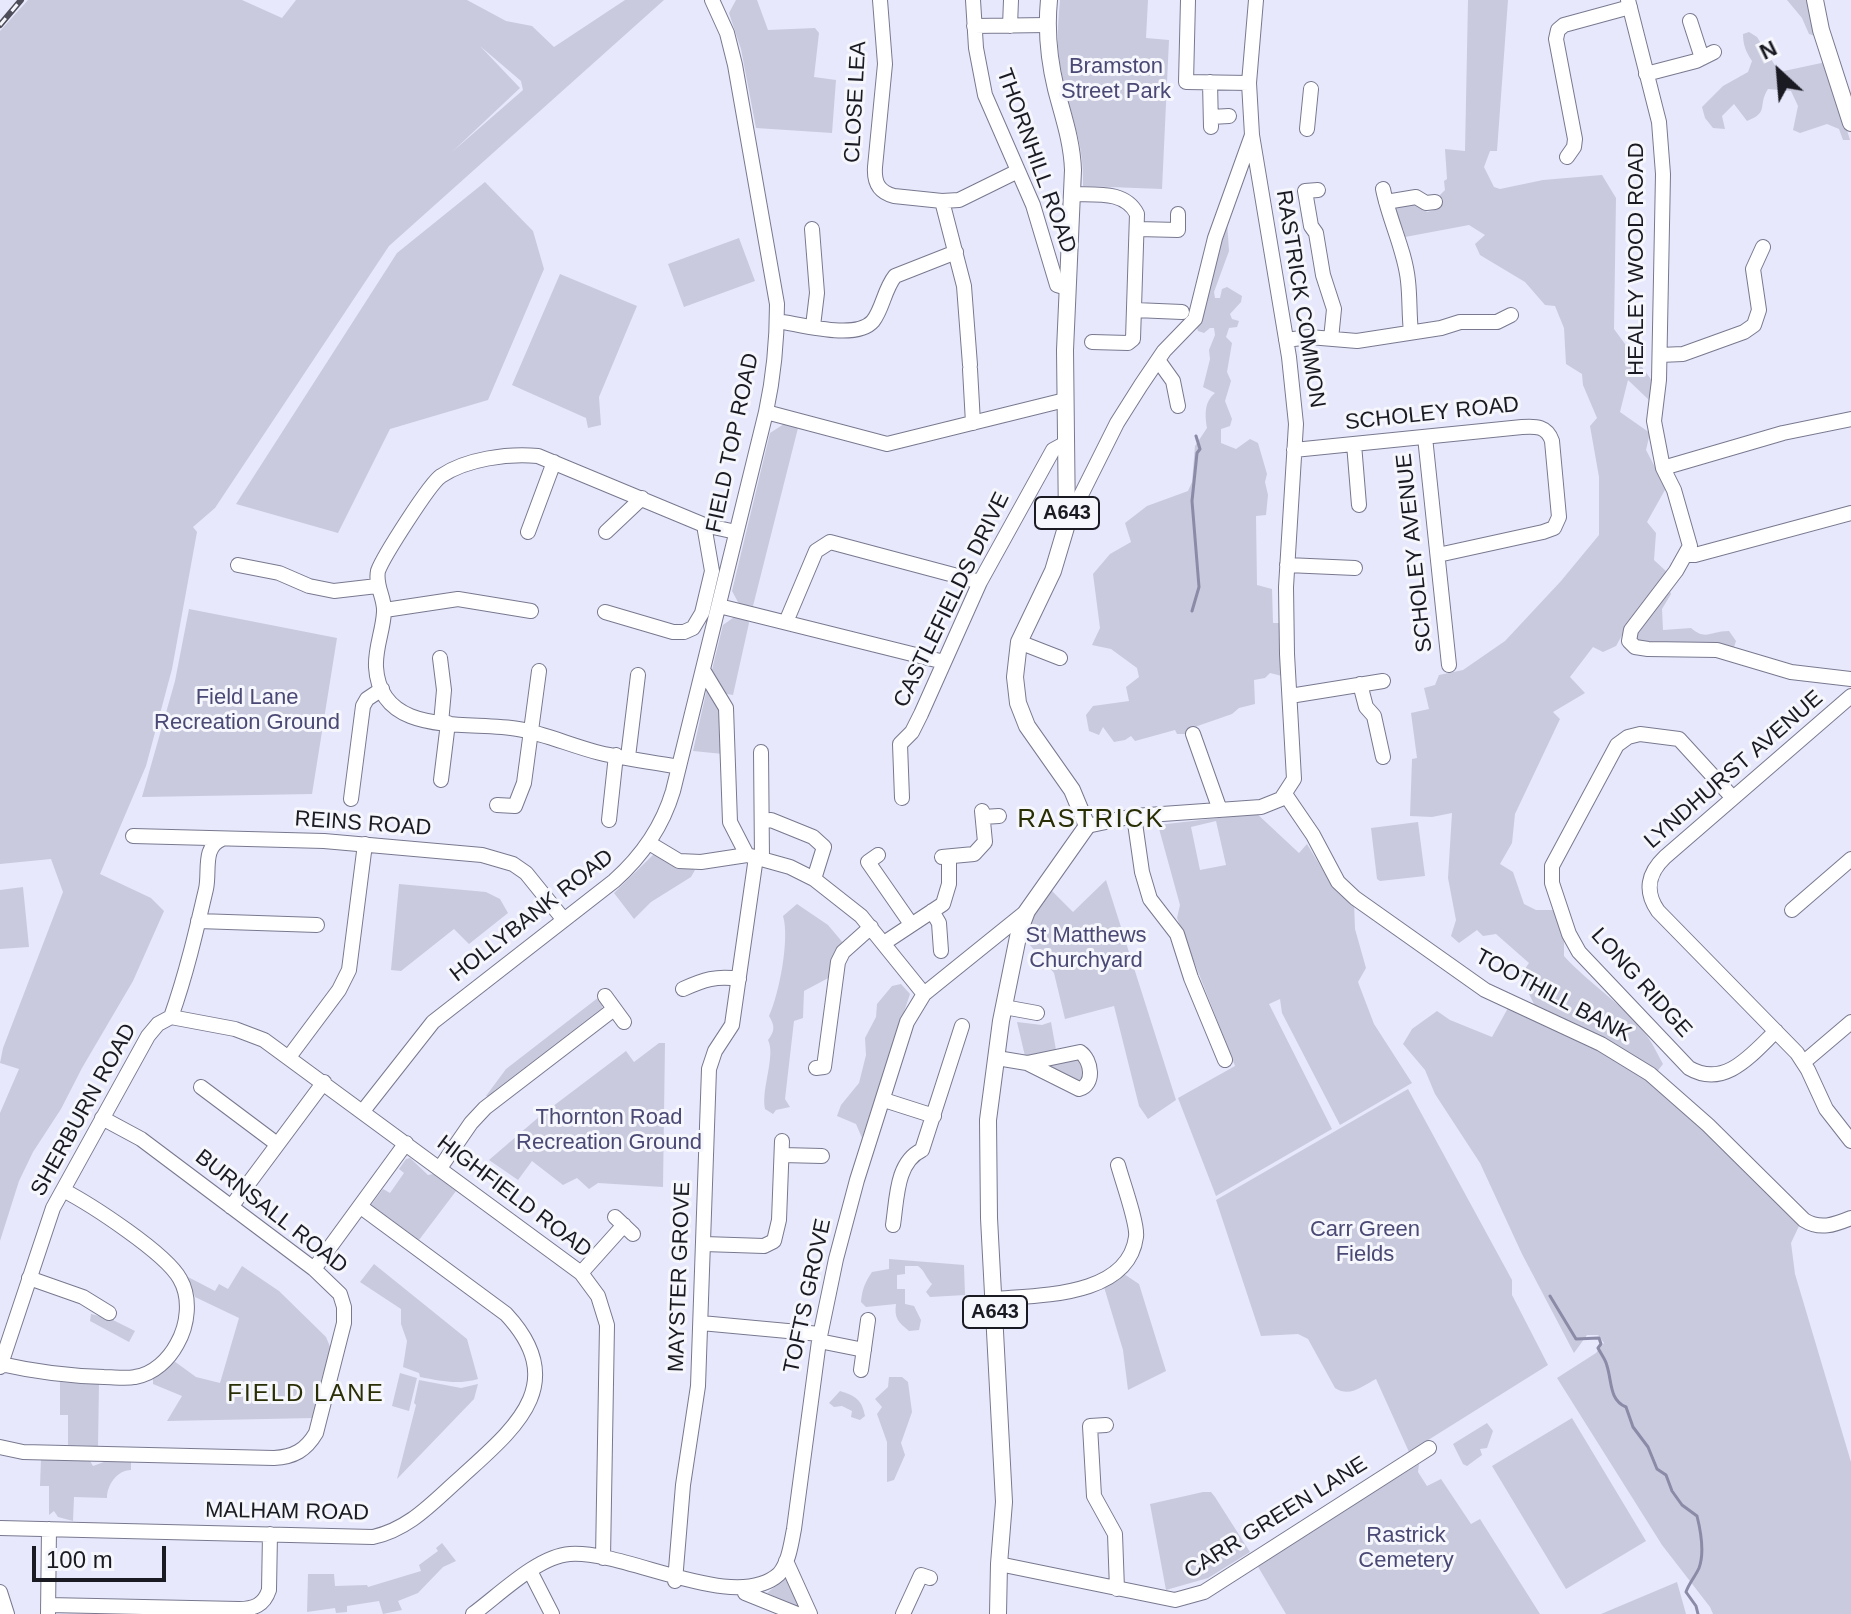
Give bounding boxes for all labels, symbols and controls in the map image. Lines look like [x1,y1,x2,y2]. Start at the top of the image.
north arrow [1739,32,1819,112]
text: N [1756,35,1781,65]
street label: CLOSE LEA [840,40,872,164]
park label: Bramston Street Park [1061,54,1171,106]
street label: THORNHILL ROAD [990,65,1082,257]
street label: HEALEY WOOD ROAD [1624,142,1650,376]
street label: RASTRICK COMMON [1270,188,1330,410]
street label: FIELD TOP ROAD [701,351,765,535]
street label: SCHOLEY ROAD [1344,392,1520,436]
street label: SCHOLEY AVENUE [1391,452,1439,654]
street label: CASTLEFIELDS DRIVE [888,488,1016,712]
road number: A643 [1035,497,1099,529]
park label: Field Lane Recreation Ground [154,685,340,736]
street label: LYNDHURST AVENUE [1639,685,1829,855]
district label: RASTRICK [1017,804,1165,836]
street label: REINS ROAD [294,806,432,842]
street label: HOLLYBANK ROAD [445,844,619,988]
park label: St Matthews Churchyard [1025,923,1147,974]
street label: LONG RIDGE [1585,923,1697,1043]
street label: TOOTHILL BANK [1470,944,1636,1048]
street label: SHERBURN ROAD [26,1019,142,1201]
park label: Thornton Road Recreation Ground [516,1105,702,1156]
street label: HIGHFIELD ROAD [431,1130,597,1264]
street label: BURNSALL ROAD [190,1144,352,1280]
street label: MAYSTER GROVE [663,1181,697,1373]
street label: TOFTS GROVE [779,1216,837,1376]
park label: Carr Green Fields [1310,1217,1420,1268]
road number: A643 [963,1296,1027,1328]
district label: FIELD LANE [227,1380,385,1408]
street label: CARR GREEN LANE [1180,1451,1372,1585]
street label: MALHAM ROAD [205,1497,369,1527]
park label: Rastrick Cemetery [1358,1523,1454,1574]
scale bar [36,1530,170,1580]
text: 100 m [46,1546,113,1573]

